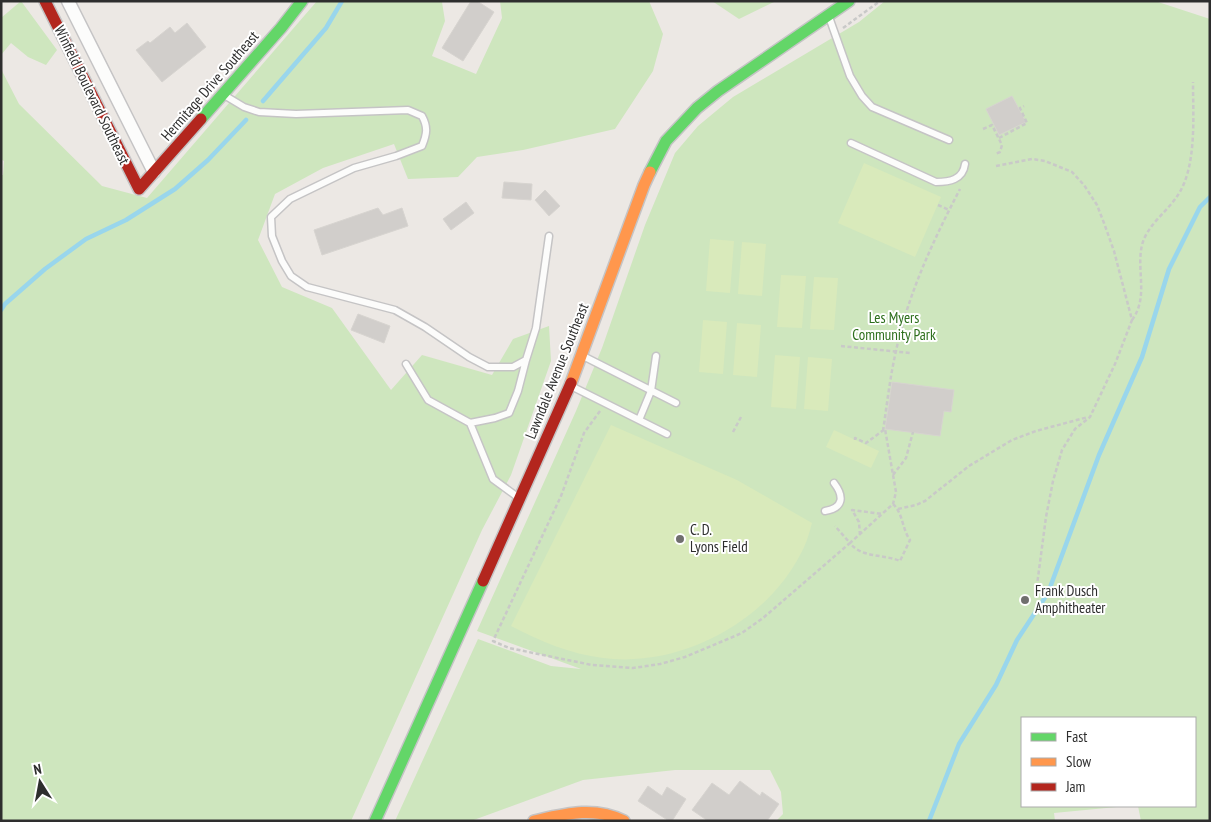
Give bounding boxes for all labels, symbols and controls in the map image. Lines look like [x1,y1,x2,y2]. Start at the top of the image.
street label: Winfield Boulevard Southeast [50,22,134,167]
street label: Hermitage Drive Southeast [157,27,262,144]
street label: Lawndale Avenue Southeast [521,300,593,442]
park label: Les Myers Community Park [852,308,936,344]
place label: C. D. Lyons Field [690,520,748,556]
marker: C. D. Lyons Field [674,533,686,545]
place label: Frank Dusch Amphitheater [1035,581,1106,617]
marker: Frank Dusch Amphitheater [1019,594,1031,606]
legend [1021,717,1196,807]
text: Fast [1066,727,1087,746]
text: Slow [1066,752,1091,771]
north arrow [15,757,65,807]
text: N [32,760,43,779]
text: Jam [1065,777,1085,796]

